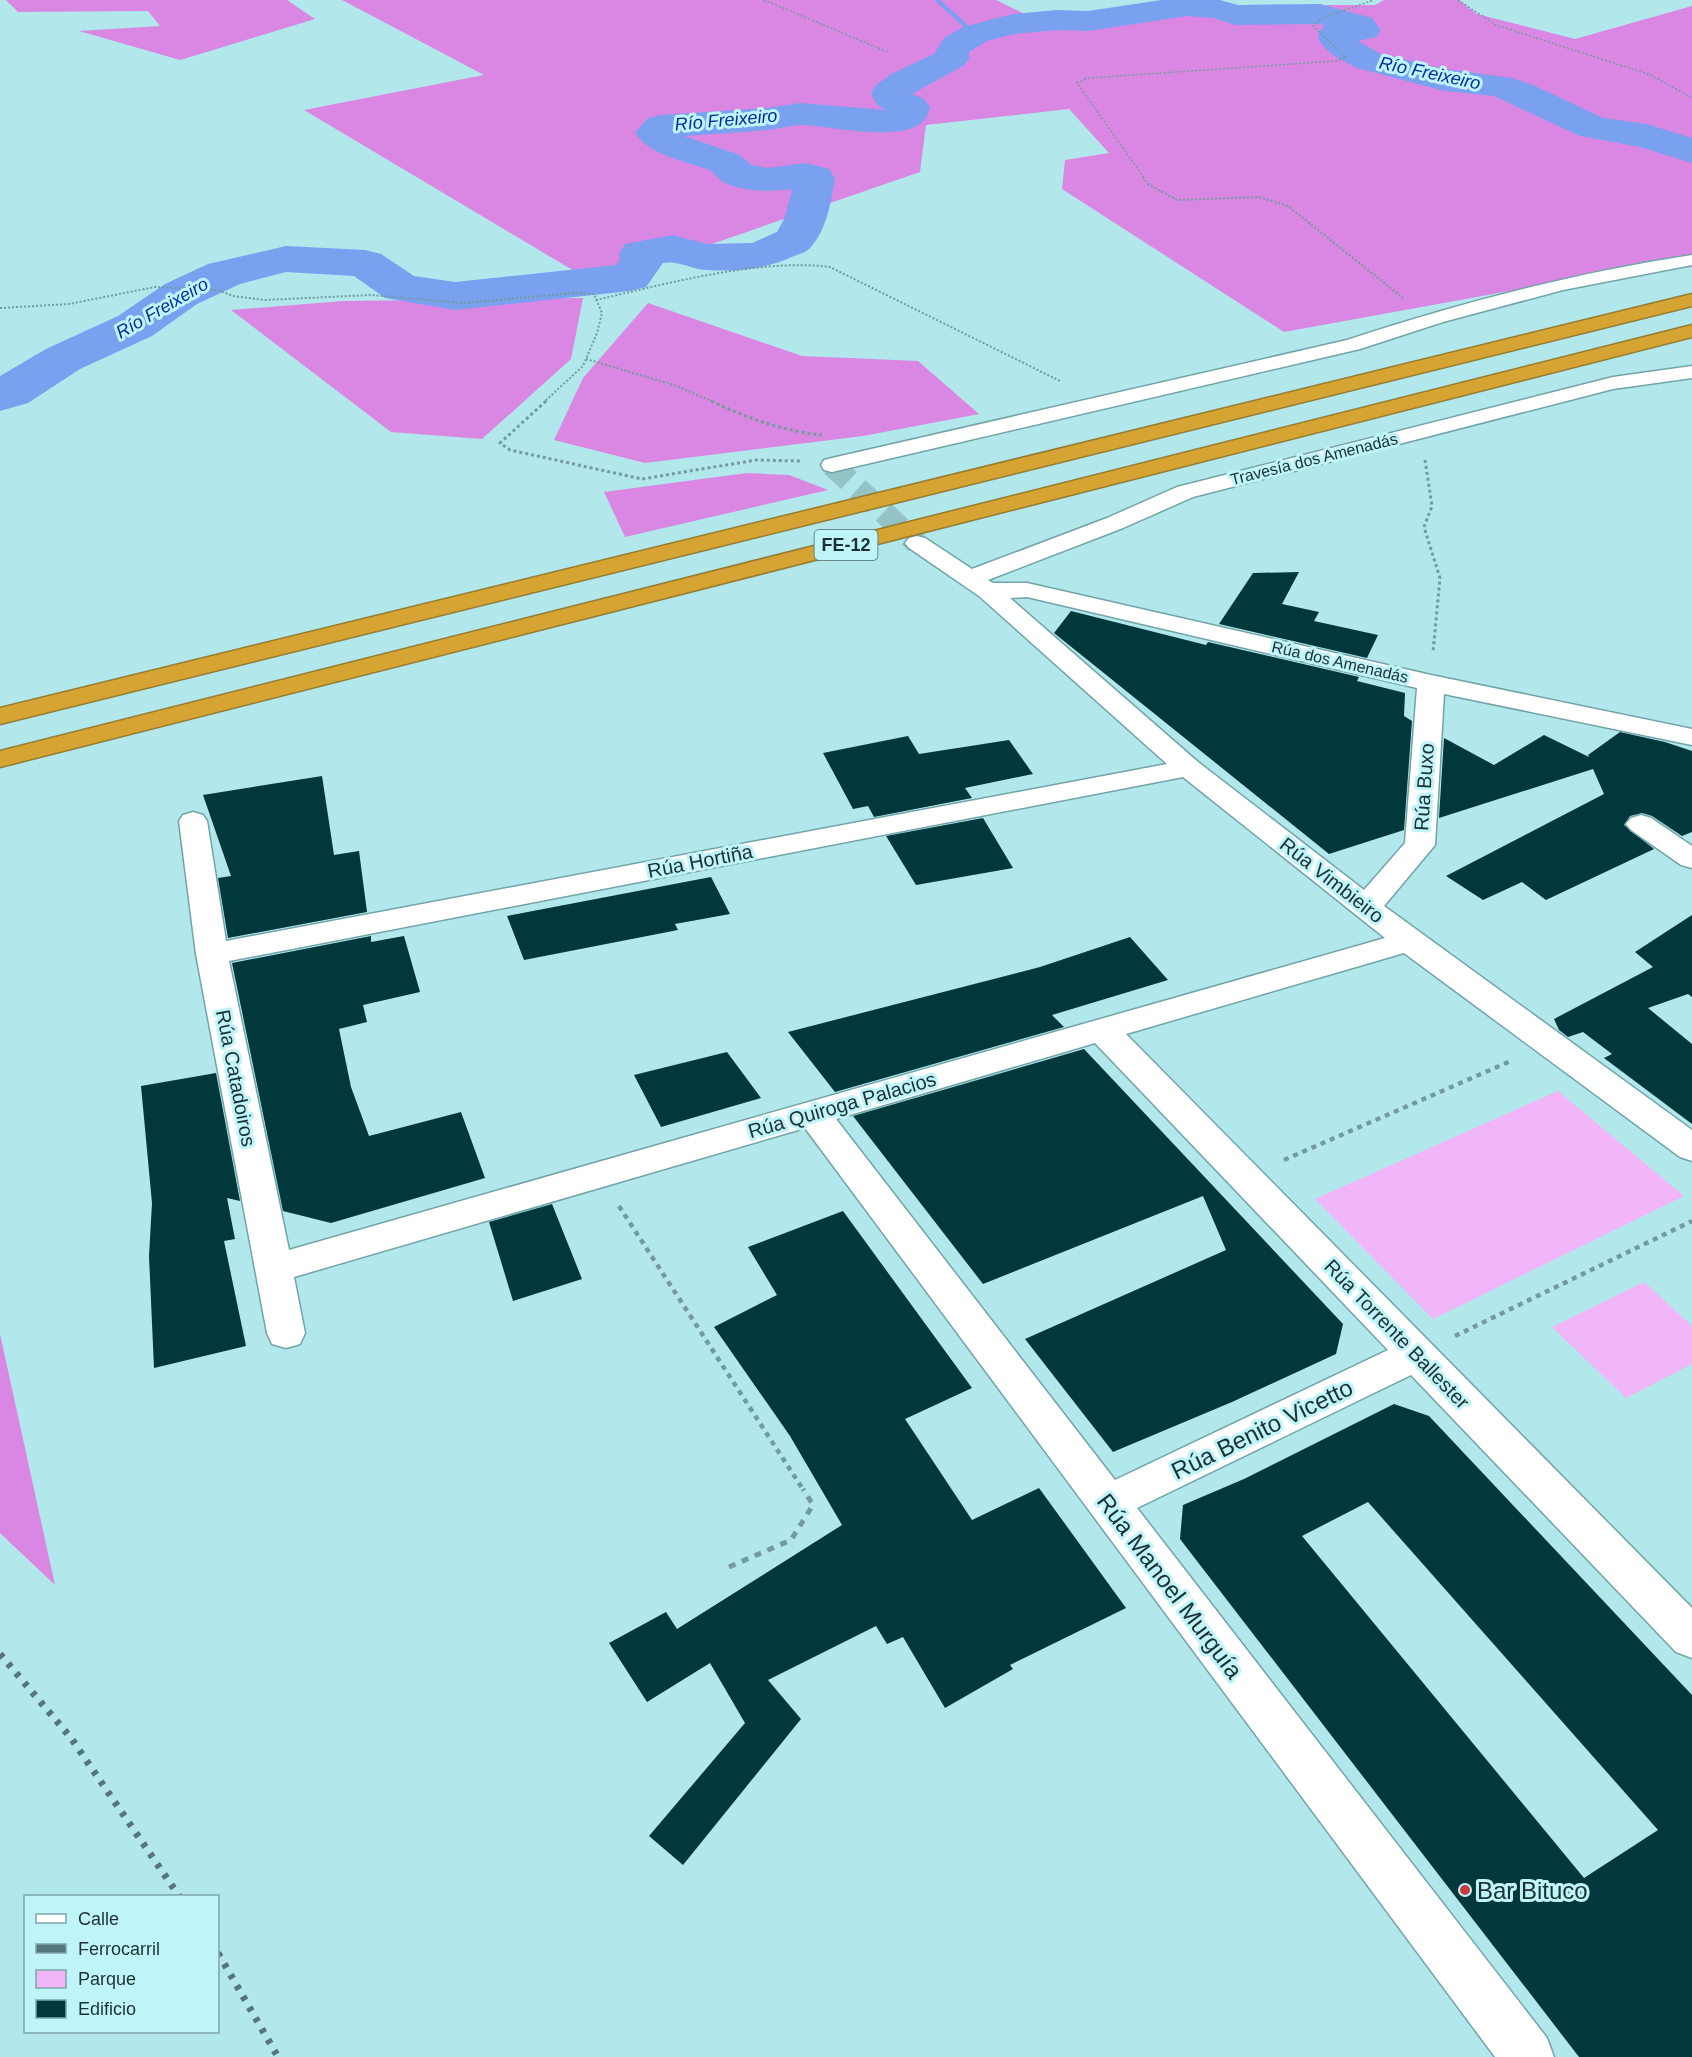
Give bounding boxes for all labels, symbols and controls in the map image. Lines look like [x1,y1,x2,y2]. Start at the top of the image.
water label: Río Freixeiro [1378,53,1482,93]
water label: Río Freixeiro [674,106,778,134]
water label: Río Freixeiro [112,274,212,342]
street label: Travesía dos Amenadás [1229,430,1399,488]
road number: FE-12 [814,530,878,560]
street label: Rúa dos Amenadás [1270,638,1410,686]
street label: Rúa Buxo [1410,742,1438,832]
street label: Rúa Vimbieiro [1276,833,1388,927]
street label: Rúa Hortiña [646,840,755,882]
street label: Rúa Catadoiros [212,1008,260,1148]
street label: Rúa Quiroga Palacios [745,1068,939,1142]
street label: Rúa Torrente Ballester [1320,1255,1474,1413]
street label: Rúa Benito Vicetto [1167,1373,1357,1485]
street label: Rúa Manoel Murguía [1092,1488,1249,1684]
place label: Bar Bituco [1477,1877,1588,1904]
marker: Bar Bituco [1458,1883,1472,1897]
legend [24,1895,219,2033]
text: Calle [78,1909,119,1929]
text: Ferrocarril [78,1939,160,1959]
text: Parque [78,1969,136,1989]
text: Edificio [78,1999,136,2019]

